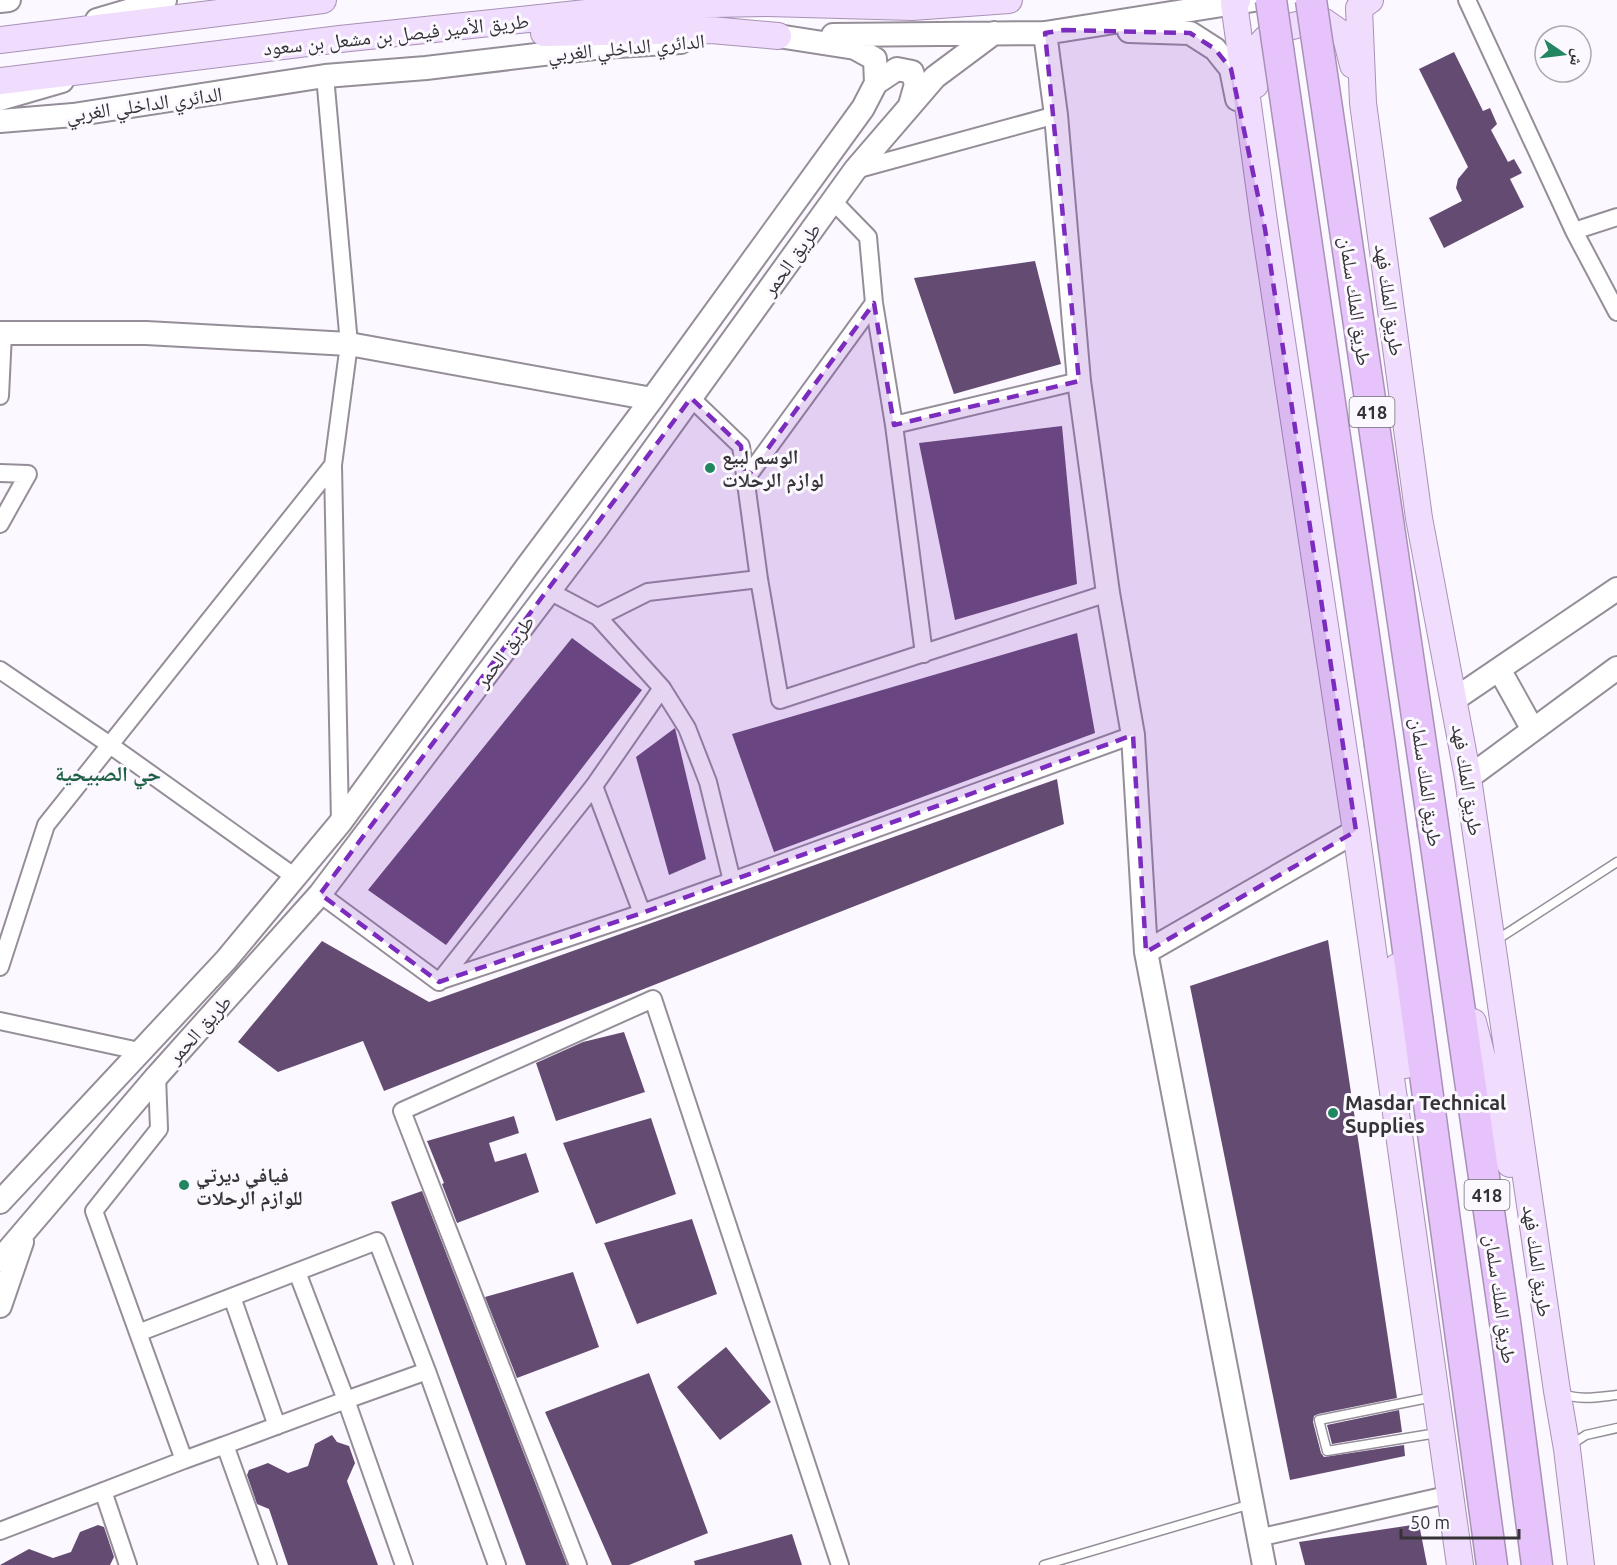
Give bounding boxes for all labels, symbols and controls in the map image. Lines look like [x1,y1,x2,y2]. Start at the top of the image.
street label: طريق الأمير فيصل بن مشعل بن سعود [262,9,530,60]
north arrow [1533,24,1593,84]
street label: الدائري الداخلي الغربي [547,29,706,70]
text: ش [1566,47,1588,68]
street label: الدائري الداخلي الغربي [64,82,224,131]
street label: طريق الحمر [756,218,826,301]
street label: طريق الملك سلمان [1335,235,1376,367]
street label: طريق الملك فهد [1370,243,1409,357]
road number: 418 [1350,397,1394,427]
place label: الوسم لبيع لوازم الرحلات [722,445,824,494]
marker: الوسم لبيع لوازم الرحلات [703,461,717,475]
street label: طريق الحمر [469,610,539,693]
street label: طريق الملك سلمان [1406,716,1447,848]
street label: طريق الملك فهد [1447,723,1488,838]
district label: حي الصبيحية [55,761,161,790]
street label: طريق الحمر [162,990,236,1069]
place label: Masdar Technical Supplies [1345,1091,1506,1137]
marker: Masdar Technical Supplies [1326,1106,1340,1120]
place label: فيافي ديرتي للوازم الرحلات [196,1163,303,1212]
marker: فيافي ديرتي للوازم الرحلات [177,1178,191,1192]
road number: 418 [1464,1180,1510,1210]
street label: طريق الملك فهد [1518,1204,1557,1318]
street label: طريق الملك سلمان [1480,1233,1521,1365]
scale bar [1401,1502,1520,1540]
text: 50 m [1410,1512,1450,1532]

